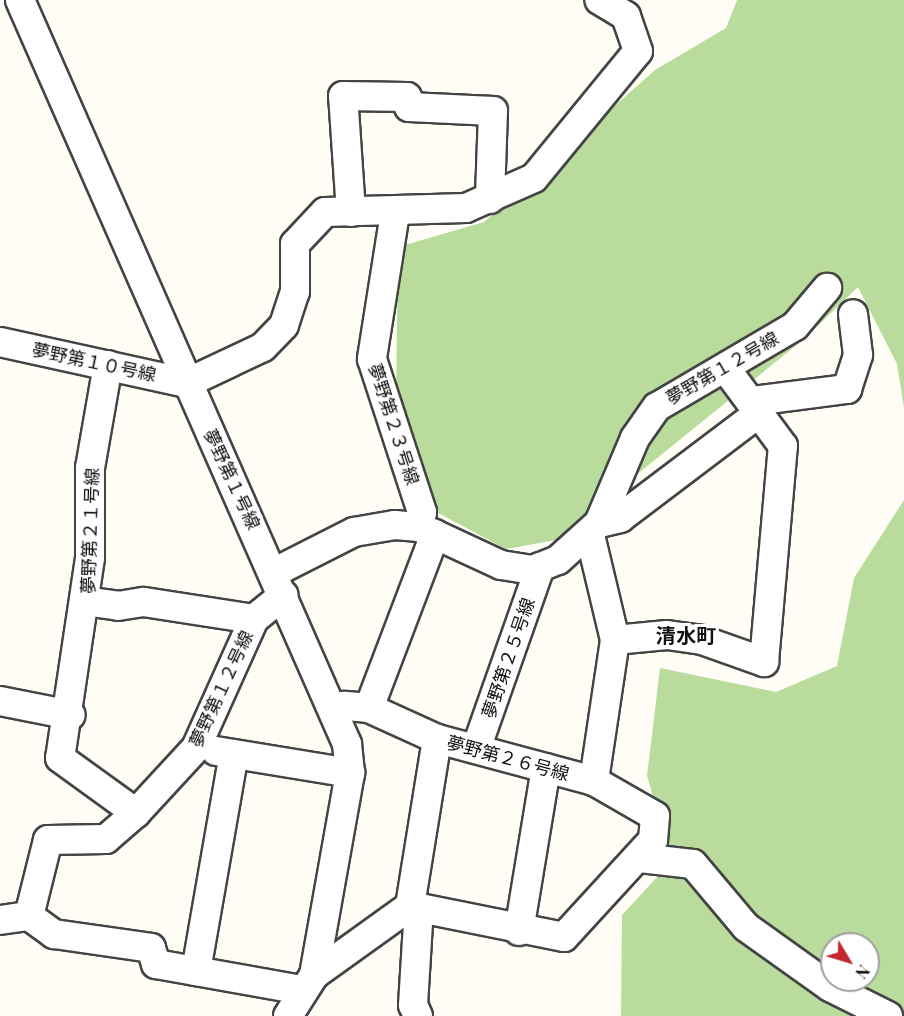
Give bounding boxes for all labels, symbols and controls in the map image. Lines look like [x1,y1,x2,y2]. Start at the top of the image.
street label: 夢野第１２号線 [662,327,782,409]
street label: 夢野第１０号線 [30,338,158,386]
street label: 夢野第２３号線 [364,361,424,487]
street label: 夢野第１号線 [199,425,265,533]
street label: 夢野第２１号線 [77,468,103,594]
street label: 夢野第２５号線 [477,595,539,721]
district label: 清水町 [656,622,716,646]
street label: 夢野第１２号線 [185,627,257,751]
street label: 夢野第２６号線 [444,731,572,785]
north arrow [820,932,880,992]
text: N [851,961,875,983]

